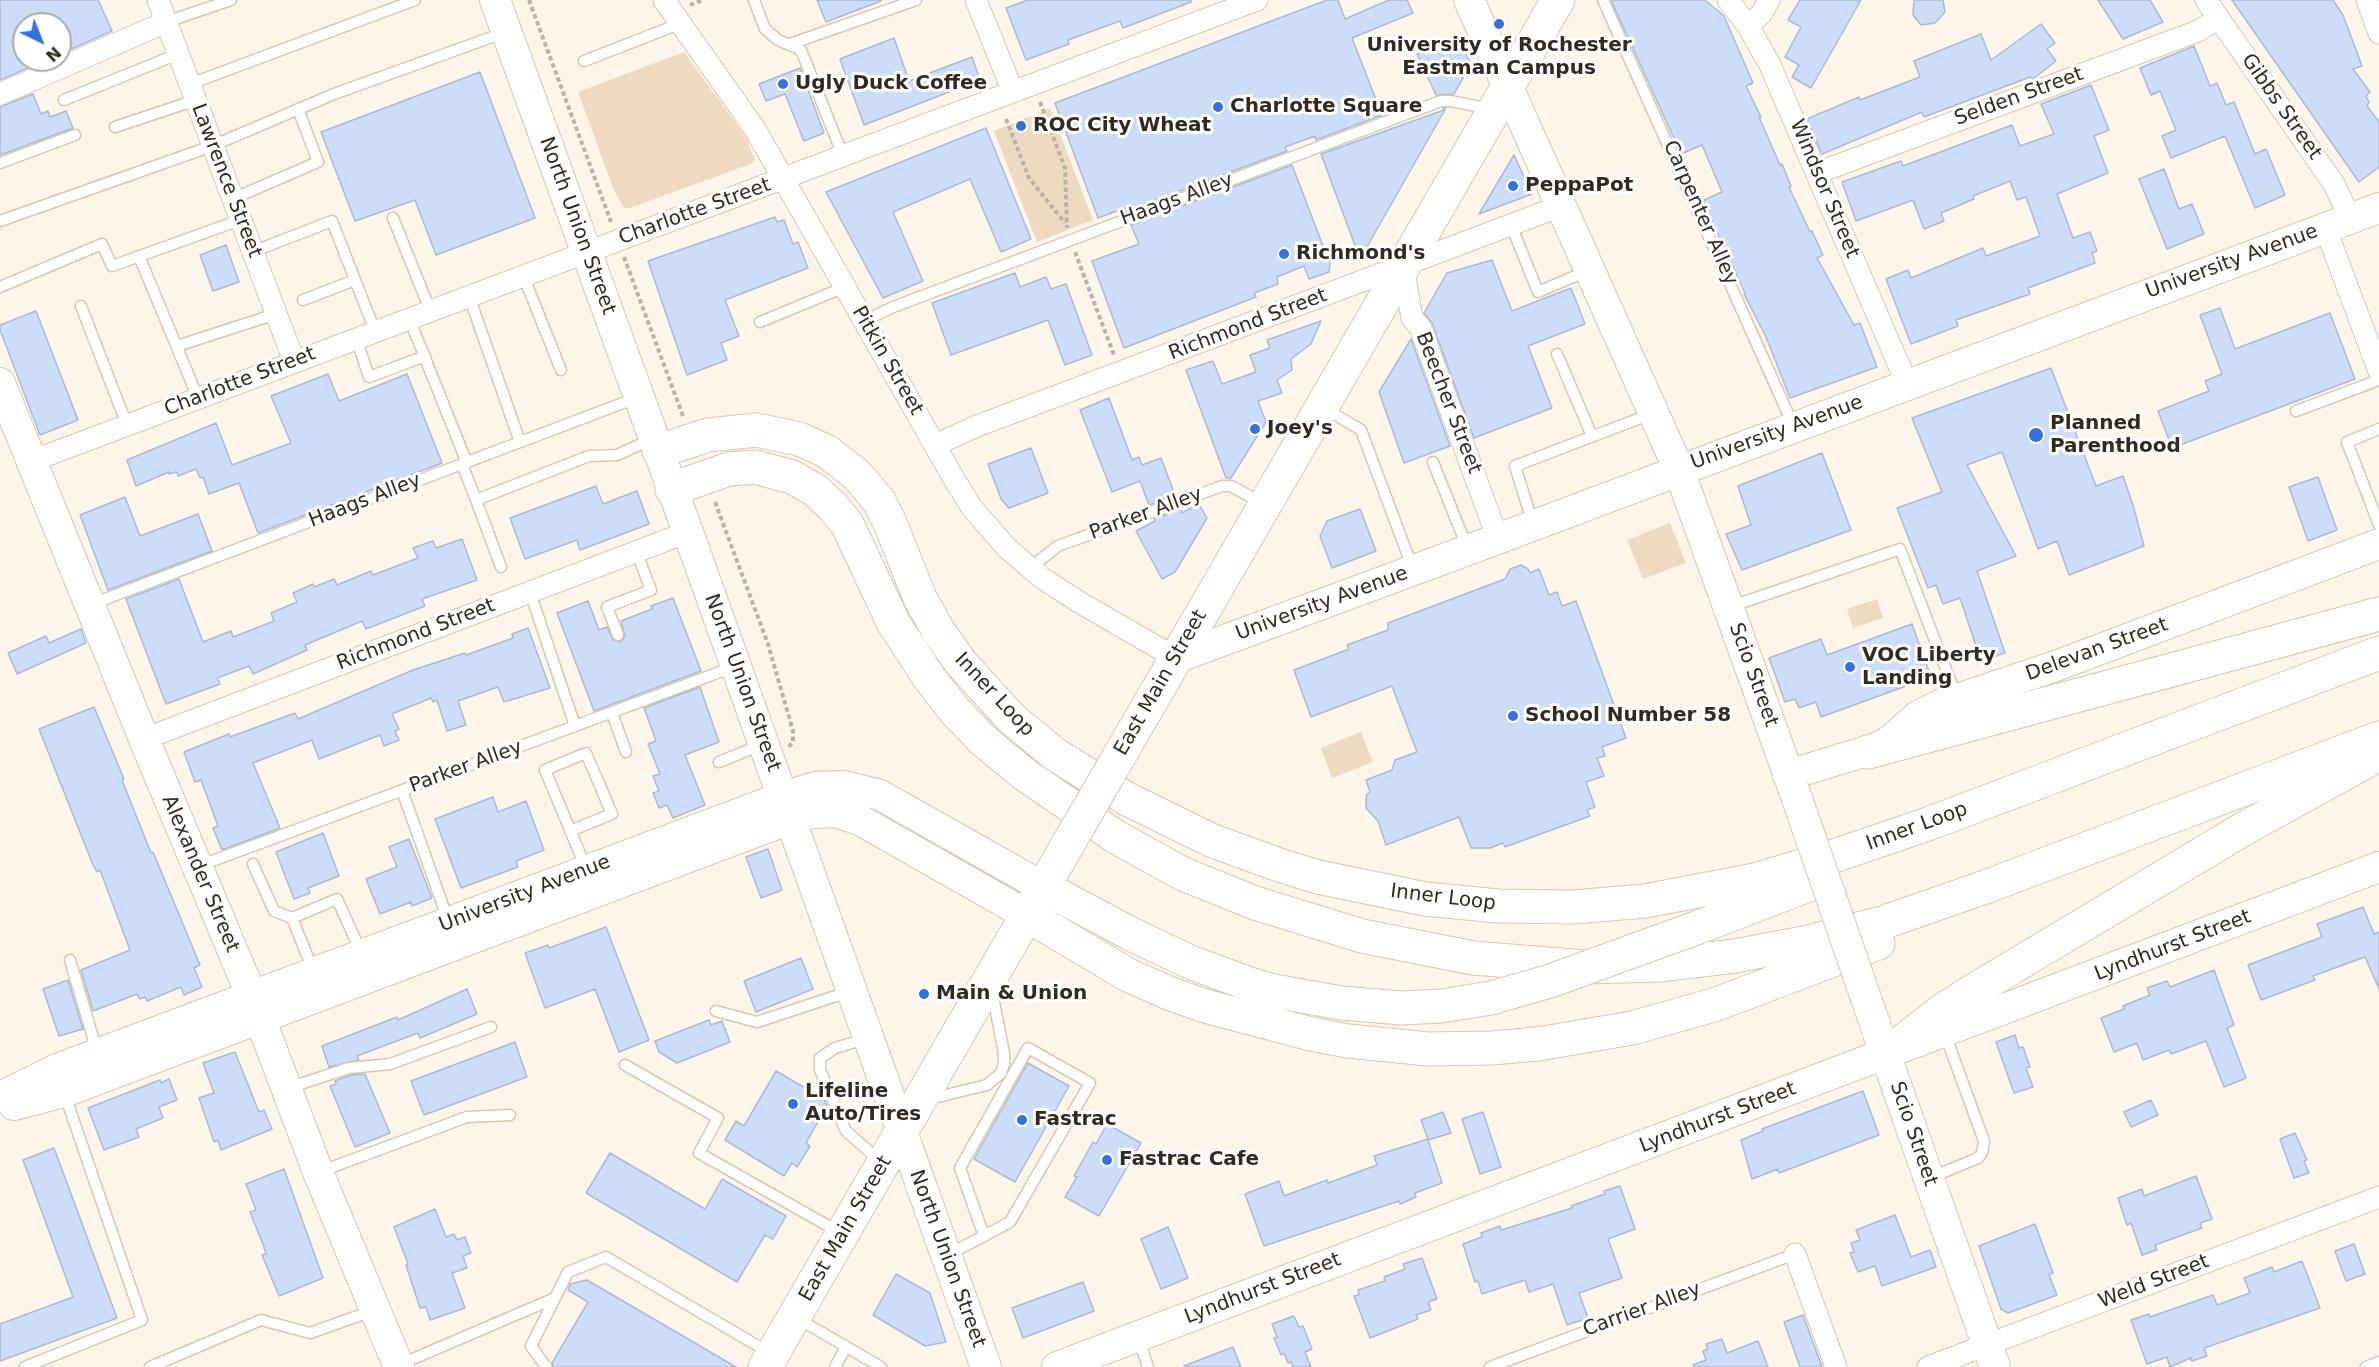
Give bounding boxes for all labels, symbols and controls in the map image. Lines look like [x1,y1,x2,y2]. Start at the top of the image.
north arrow [12,12,72,72]
marker: University of Rochester Eastman Campus [1492,17,1506,31]
place label: University of Rochester Eastman Campus [1366,34,1632,81]
text: N [42,43,65,66]
street label: Gibbs Street [2236,49,2326,165]
street label: Selden Street [1951,63,2087,131]
place label: Ugly Duck Coffee [795,72,987,96]
marker: Ugly Duck Coffee [776,77,790,91]
place label: Charlotte Square [1230,95,1422,119]
marker: Charlotte Square [1211,100,1225,114]
street label: Lawrence Street [186,101,266,261]
place label: ROC City Wheat [1033,114,1211,138]
street label: Windsor Street [1784,116,1864,262]
marker: ROC City Wheat [1014,119,1028,133]
street label: North Union Street [534,134,620,318]
street label: Carpenter Alley [1657,137,1743,289]
street label: Haags Alley [1117,169,1237,231]
street label: Charlotte Street [616,173,774,251]
place label: PeppaPot [1525,174,1633,198]
marker: PeppaPot [1506,179,1520,193]
street label: University Avenue [2143,220,2321,304]
place label: Richmond's [1296,242,1426,266]
marker: Richmond's [1277,247,1291,261]
street label: Richmond Street [1166,284,1330,366]
street label: Pitkin Street [846,302,928,420]
street label: Beecher Street [1410,329,1486,477]
street label: Charlotte Street [161,342,319,422]
street label: University Avenue [1688,391,1866,475]
place label: Planned Parenthood [2050,412,2181,459]
place label: Joey's [1267,417,1333,441]
marker: Joey's [1248,422,1262,436]
marker: Planned Parenthood [2027,426,2045,444]
street label: Haags Alley [306,469,424,533]
street label: Parker Alley [1086,482,1206,546]
street label: University Avenue [1233,562,1411,646]
street label: North Union Street [699,591,785,775]
street label: Richmond Street [334,594,498,676]
street label: East Main Street [1110,606,1212,760]
street label: Delevan Street [2023,613,2171,687]
street label: Scio Street [1723,620,1783,730]
place label: VOC Liberty Landing [1862,644,1996,691]
street label: Inner Loop [949,648,1039,742]
marker: VOC Liberty Landing [1843,660,1857,674]
place label: School Number 58 [1525,704,1731,728]
marker: School Number 58 [1506,709,1520,723]
street label: Parker Alley [406,735,526,799]
street label: Alexander Street [156,792,244,956]
street label: Inner Loop [1863,798,1971,856]
street label: University Avenue [436,850,614,938]
street label: Inner Loop [1389,880,1497,916]
street label: Lyndhurst Street [2091,905,2255,987]
place label: Main & Union [936,982,1087,1006]
marker: Main & Union [917,987,931,1001]
street label: Lyndhurst Street [1636,1077,1800,1159]
street label: Scio Street [1884,1079,1942,1189]
place label: Lifeline Auto/Tires [805,1080,921,1127]
marker: Lifeline Auto/Tires [786,1097,800,1111]
place label: Fastrac [1034,1108,1117,1132]
marker: Fastrac [1015,1113,1029,1127]
place label: Fastrac Cafe [1119,1148,1259,1172]
street label: East Main Street [795,1152,897,1306]
marker: Fastrac Cafe [1100,1153,1114,1167]
street label: North Union Street [904,1167,990,1351]
street label: Lyndhurst Street [1181,1248,1345,1330]
street label: Weld Street [2095,1250,2213,1314]
street label: Carrier Alley [1580,1278,1704,1342]

